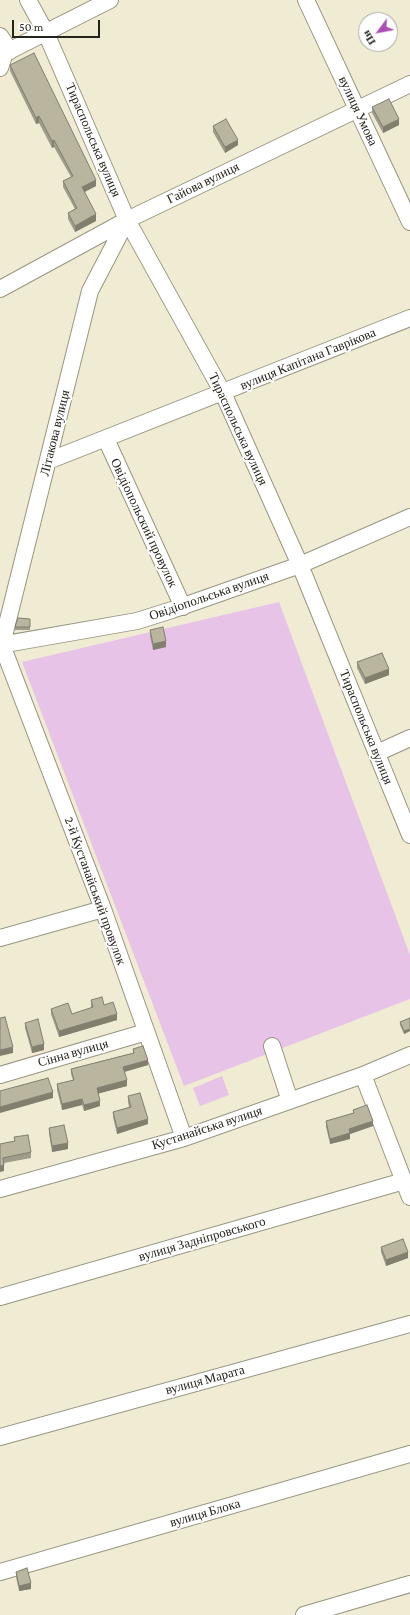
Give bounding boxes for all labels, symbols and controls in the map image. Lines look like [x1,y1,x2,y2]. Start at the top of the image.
scale bar [14,12,102,38]
north arrow [358,12,398,52]
text: 50 m [19,20,43,34]
text: Пн [360,28,378,47]
street label: вулиця Умова [335,74,381,148]
street label: Тираспольська вулиця [62,81,124,199]
street label: Гайова вулиця [164,159,242,207]
street label: вулиця Капітана Гаврікова [238,325,378,393]
street label: Тираспольська вулиця [205,370,271,488]
street label: Літакова вулиця [37,388,73,478]
street label: Овідіопольский провулок [107,456,181,590]
street label: Овідіопольська вулиця [147,568,271,624]
street label: Тираспольська вулиця [336,667,396,787]
street label: 2-й Кустанайський провулок [61,815,129,967]
street label: Сінна вулиця [36,1036,110,1070]
street label: Кустанайська вулиця [150,1103,264,1153]
street label: вулиця Задніпровського [137,1213,267,1265]
street label: вулиця Марата [164,1362,246,1398]
street label: вулиця Блока [168,1495,242,1531]

